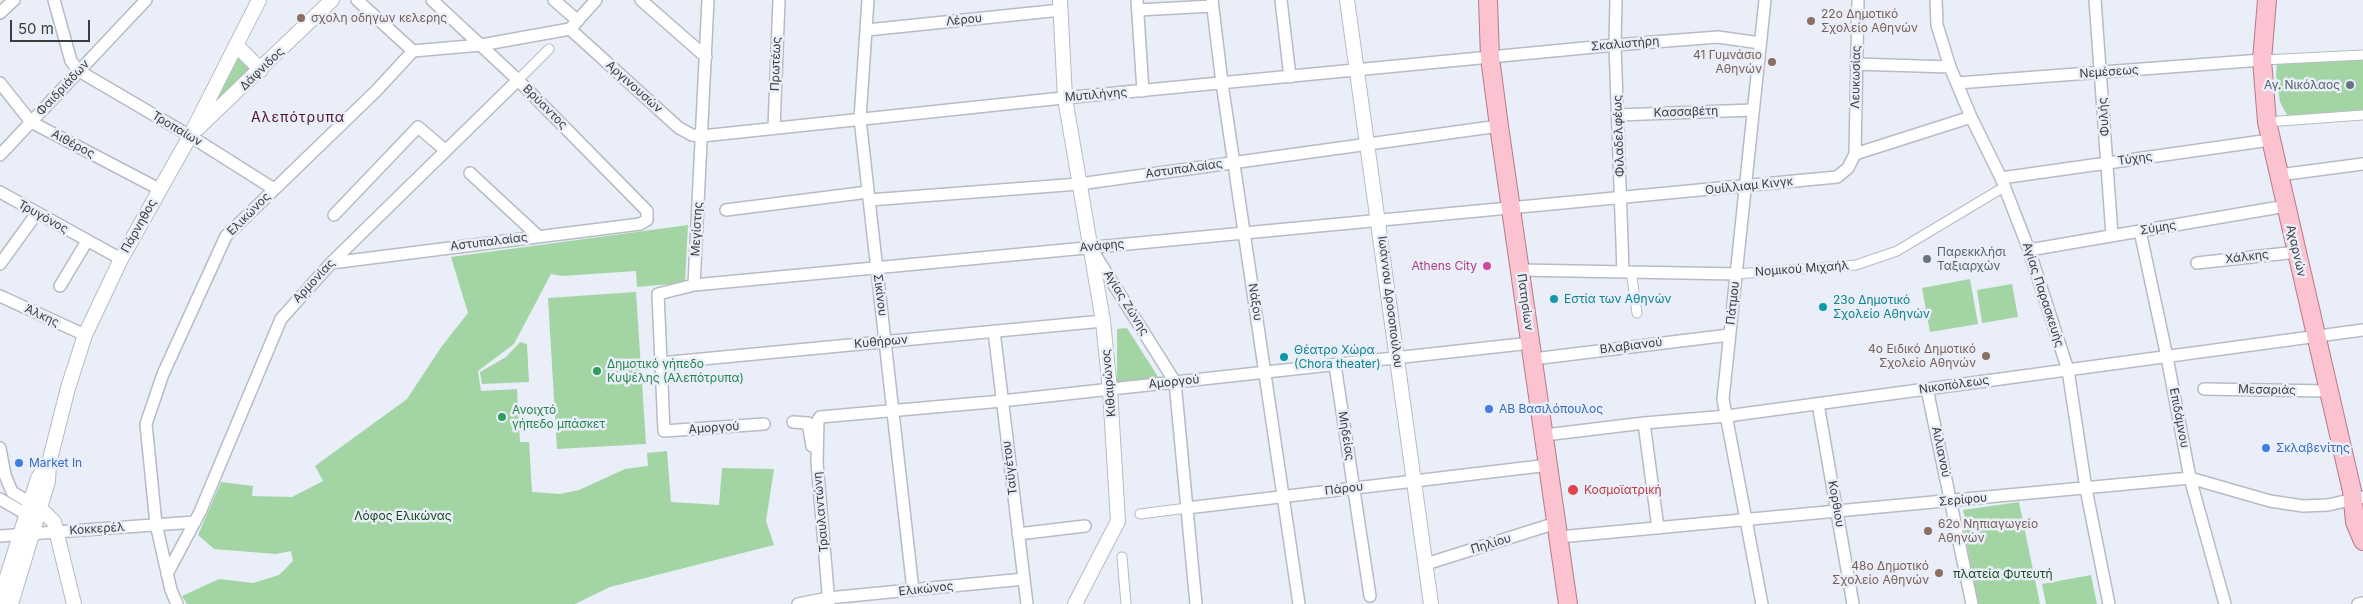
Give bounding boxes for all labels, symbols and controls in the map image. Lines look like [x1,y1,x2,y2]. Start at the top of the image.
place label: 22ο Δημοτικό Σχολείο Αθηνών [1821,7,1918,35]
scale bar [12,10,92,42]
place label: σχολη οδηγων κελερης [311,11,447,25]
street label: Λέρου [945,11,983,29]
marker: σχολη οδηγων κελερης [295,12,307,24]
marker: 22ο Δημοτικό Σχολείο Αθηνών [1805,15,1817,27]
text: 50 m [18,19,54,38]
street label: Σκαλιστήρη [1590,34,1660,54]
street label: Πρωτέως [768,37,784,91]
street label: Δάφνιδος [237,44,287,94]
street label: Λευκωσίας [1848,45,1864,109]
place label: 41 Γυμνάσιο Αθηνών [1693,48,1762,76]
marker: 41 Γυμνάσιο Αθηνών [1766,56,1778,68]
street label: Φαιδριάδων [33,57,93,119]
street label: Αργινουσών [603,58,665,116]
street label: Νεμέσεως [2079,63,2139,81]
place label: Αγ. Νικόλαος [2264,78,2340,92]
marker: Αγ. Νικόλαος [2344,79,2356,91]
street label: Βρύαντος [520,82,570,132]
street label: Μυτιλήνης [1064,85,1128,105]
street label: Φιλαδελφέως [1610,95,1628,177]
street label: Φυλής [2095,97,2113,137]
street label: Κασσαβέτη [1653,104,1719,120]
street label: Τροπαίων [149,108,205,150]
district label: Αλεπότρυπα [250,110,346,126]
street label: Αιθέρος [49,127,97,161]
street label: Τύχης [2117,149,2153,169]
street label: Αστυπαλαίας [1145,156,1223,182]
street label: Ουίλλιαμ Κινγκ [1704,174,1794,198]
street label: Ελικώνος [224,189,274,239]
street label: Πάρνηθος [118,196,160,256]
street label: Τρυγόνος [15,197,71,237]
street label: Μεγίστης [688,201,706,257]
street label: Σύμης [2139,218,2177,238]
street label: Αχαρνών [2283,224,2309,278]
street label: Αστυπαλαίας [450,230,528,254]
street label: Ιωάννου Δροσοπούλου [1375,235,1405,369]
street label: Ανάφης [1079,237,1125,255]
street label: Αγίας Παρασκευής [2019,241,2067,349]
place label: Παρεκκλήσι Ταξιαρχών [1937,245,2006,273]
street label: Χάλκης [2224,247,2270,267]
marker: Παρεκκλήσι Ταξιαρχών [1921,253,1933,265]
street label: Αρμονίας [290,256,338,306]
place label: Athens City [1412,259,1477,273]
street label: Νομικού Μιχαήλ [1754,259,1850,279]
marker: Athens City [1481,260,1493,272]
street label: Αγίας Ζώνης [1100,268,1152,338]
street label: Σικίνου [870,273,890,317]
street label: Πατησίων [1514,273,1536,331]
street label: Πάτμου [1724,280,1742,326]
street label: Νάξου [1245,282,1265,322]
place label: Εστία των Αθηνών [1564,292,1671,306]
marker: Εστία των Αθηνών [1548,293,1560,305]
place label: 23ο Δημοτικό Σχολείο Αθηνών [1833,293,1930,321]
marker: 23ο Δημοτικό Σχολείο Αθηνών [1817,301,1829,313]
street label: Άλκης [23,302,61,330]
street label: Κυθήρων [854,332,908,352]
street label: Βλαβιανού [1599,335,1663,357]
place label: 4ο Ειδικό Δημοτικό Σχολείο Αθηνών [1868,342,1976,370]
place label: Θέατρο Χώρα (Chora theater) [1294,343,1381,371]
street label: Κιθαιρώνος [1099,349,1119,417]
marker: 4ο Ειδικό Δημοτικό Σχολείο Αθηνών [1980,350,1992,362]
marker: Θέατρο Χώρα (Chora theater) [1278,351,1290,363]
place label: Δημοτικό γήπεδο Κυψέλης (Αλεπότρυπα) [607,357,744,385]
marker: Δημοτικό γήπεδο Κυψέλης (Αλεπότρυπα) [591,365,603,377]
street label: Αμοργού [1148,372,1200,392]
street label: Νικοπόλεως [1918,373,1990,397]
street label: Μεσαριάς [2238,382,2296,398]
street label: Επιδάμνου [2166,387,2192,449]
place label: ΑΒ Βασιλόπουλος [1499,402,1603,416]
place label: Ανοιχτό γήπεδο μπάσκετ [512,403,605,431]
marker: ΑΒ Βασιλόπουλος [1483,403,1495,415]
street label: Μηδείας [1335,410,1357,462]
marker: Ανοιχτό γήπεδο μπάσκετ [496,411,508,423]
street label: Αμοργού [688,419,740,437]
street label: Αιλιανού [1929,425,1953,479]
street label: Ταϋγέτου [1000,440,1020,496]
place label: Σκλαβενίτης [2276,441,2350,455]
marker: Σκλαβενίτης [2260,442,2272,454]
place label: Market In [29,456,82,470]
marker: Market In [13,457,25,469]
street label: Τραυλαντώνη [810,471,832,553]
street label: Πάρου [1324,480,1364,498]
street label: Κορθιου [1825,480,1847,528]
marker: Κοσμοϊατρική [1566,483,1580,497]
place label: Κοσμοϊατρική [1584,483,1662,497]
street label: Σερίφου [1938,491,1988,509]
park label: Λόφος Ελικώνας [354,509,452,523]
place label: 62ο Νηπιαγωγείο Αθηνών [1938,517,2038,545]
street label: Κοκκερέλ [69,520,125,538]
marker: 62ο Νηπιαγωγείο Αθηνών [1922,525,1934,537]
street label: Πηλίου [1469,531,1513,557]
place label: 48ο Δημοτικό Σχολείο Αθηνών [1832,559,1929,587]
marker: 48ο Δημοτικό Σχολείο Αθηνών [1933,567,1945,579]
park label: πλατεία Φυτευτή [1953,567,2053,581]
street label: Ελικώνος [898,579,954,599]

